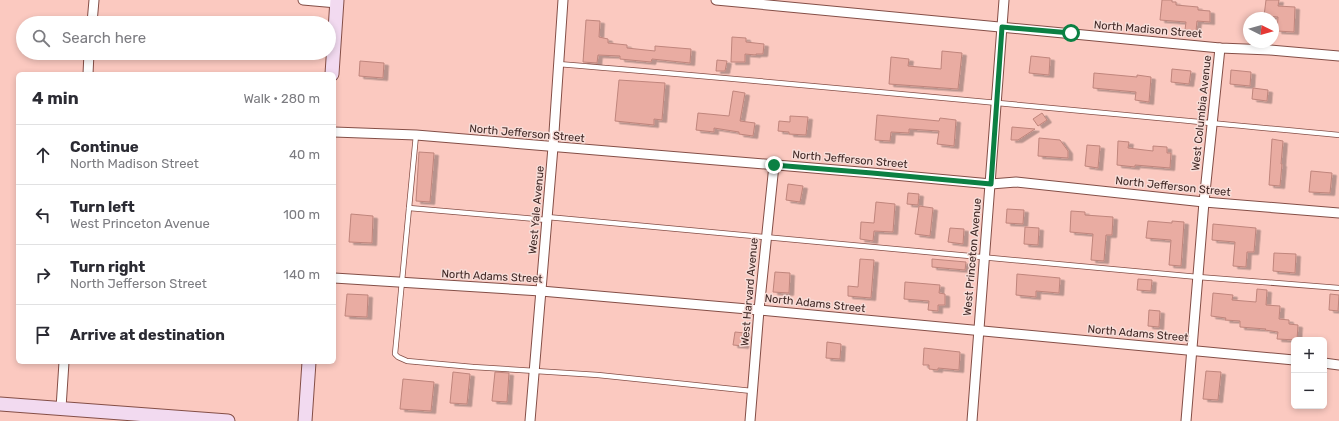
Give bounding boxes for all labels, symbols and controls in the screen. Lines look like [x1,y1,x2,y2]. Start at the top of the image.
north arrow [1243,12,1279,48]
search box [16,16,336,60]
street label: North Madison Street [1093,18,1203,41]
route start [1062,24,1080,42]
icon: search [30,27,52,49]
text: Search here [62,29,146,47]
street label: West Columbia Avenue [1189,55,1214,172]
text: 4 min [32,88,79,108]
text: Walk · 280 m [243,91,320,106]
street label: North Jefferson Street [469,122,586,145]
text: Continue [70,138,139,156]
icon: ahead [32,144,54,166]
text: 40 m [289,147,320,162]
street label: North Jefferson Street [792,148,909,171]
text: North Madison Street [70,156,199,171]
route end [765,156,783,174]
street label: West Yale Avenue [526,165,547,255]
street label: North Jefferson Street [1115,174,1232,199]
text: Turn left [70,198,135,216]
street label: West Princeton Avenue [961,198,984,317]
icon: left [32,204,54,226]
text: 100 m [283,207,320,222]
text: West Princeton Avenue [70,216,210,231]
street label: West Harvard Avenue [738,237,761,347]
text: Turn right [70,258,145,276]
icon: right [32,264,54,286]
text: 140 m [283,267,320,282]
street label: North Adams Street [441,267,544,286]
text: North Jefferson Street [70,276,207,291]
street label: North Adams Street [764,292,867,315]
street label: North Adams Street [1087,323,1190,344]
icon: arrive [32,324,54,346]
text: Arrive at destination [70,326,225,344]
map controls [1291,337,1327,409]
button: + [1291,337,1327,373]
button: − [1291,373,1327,409]

